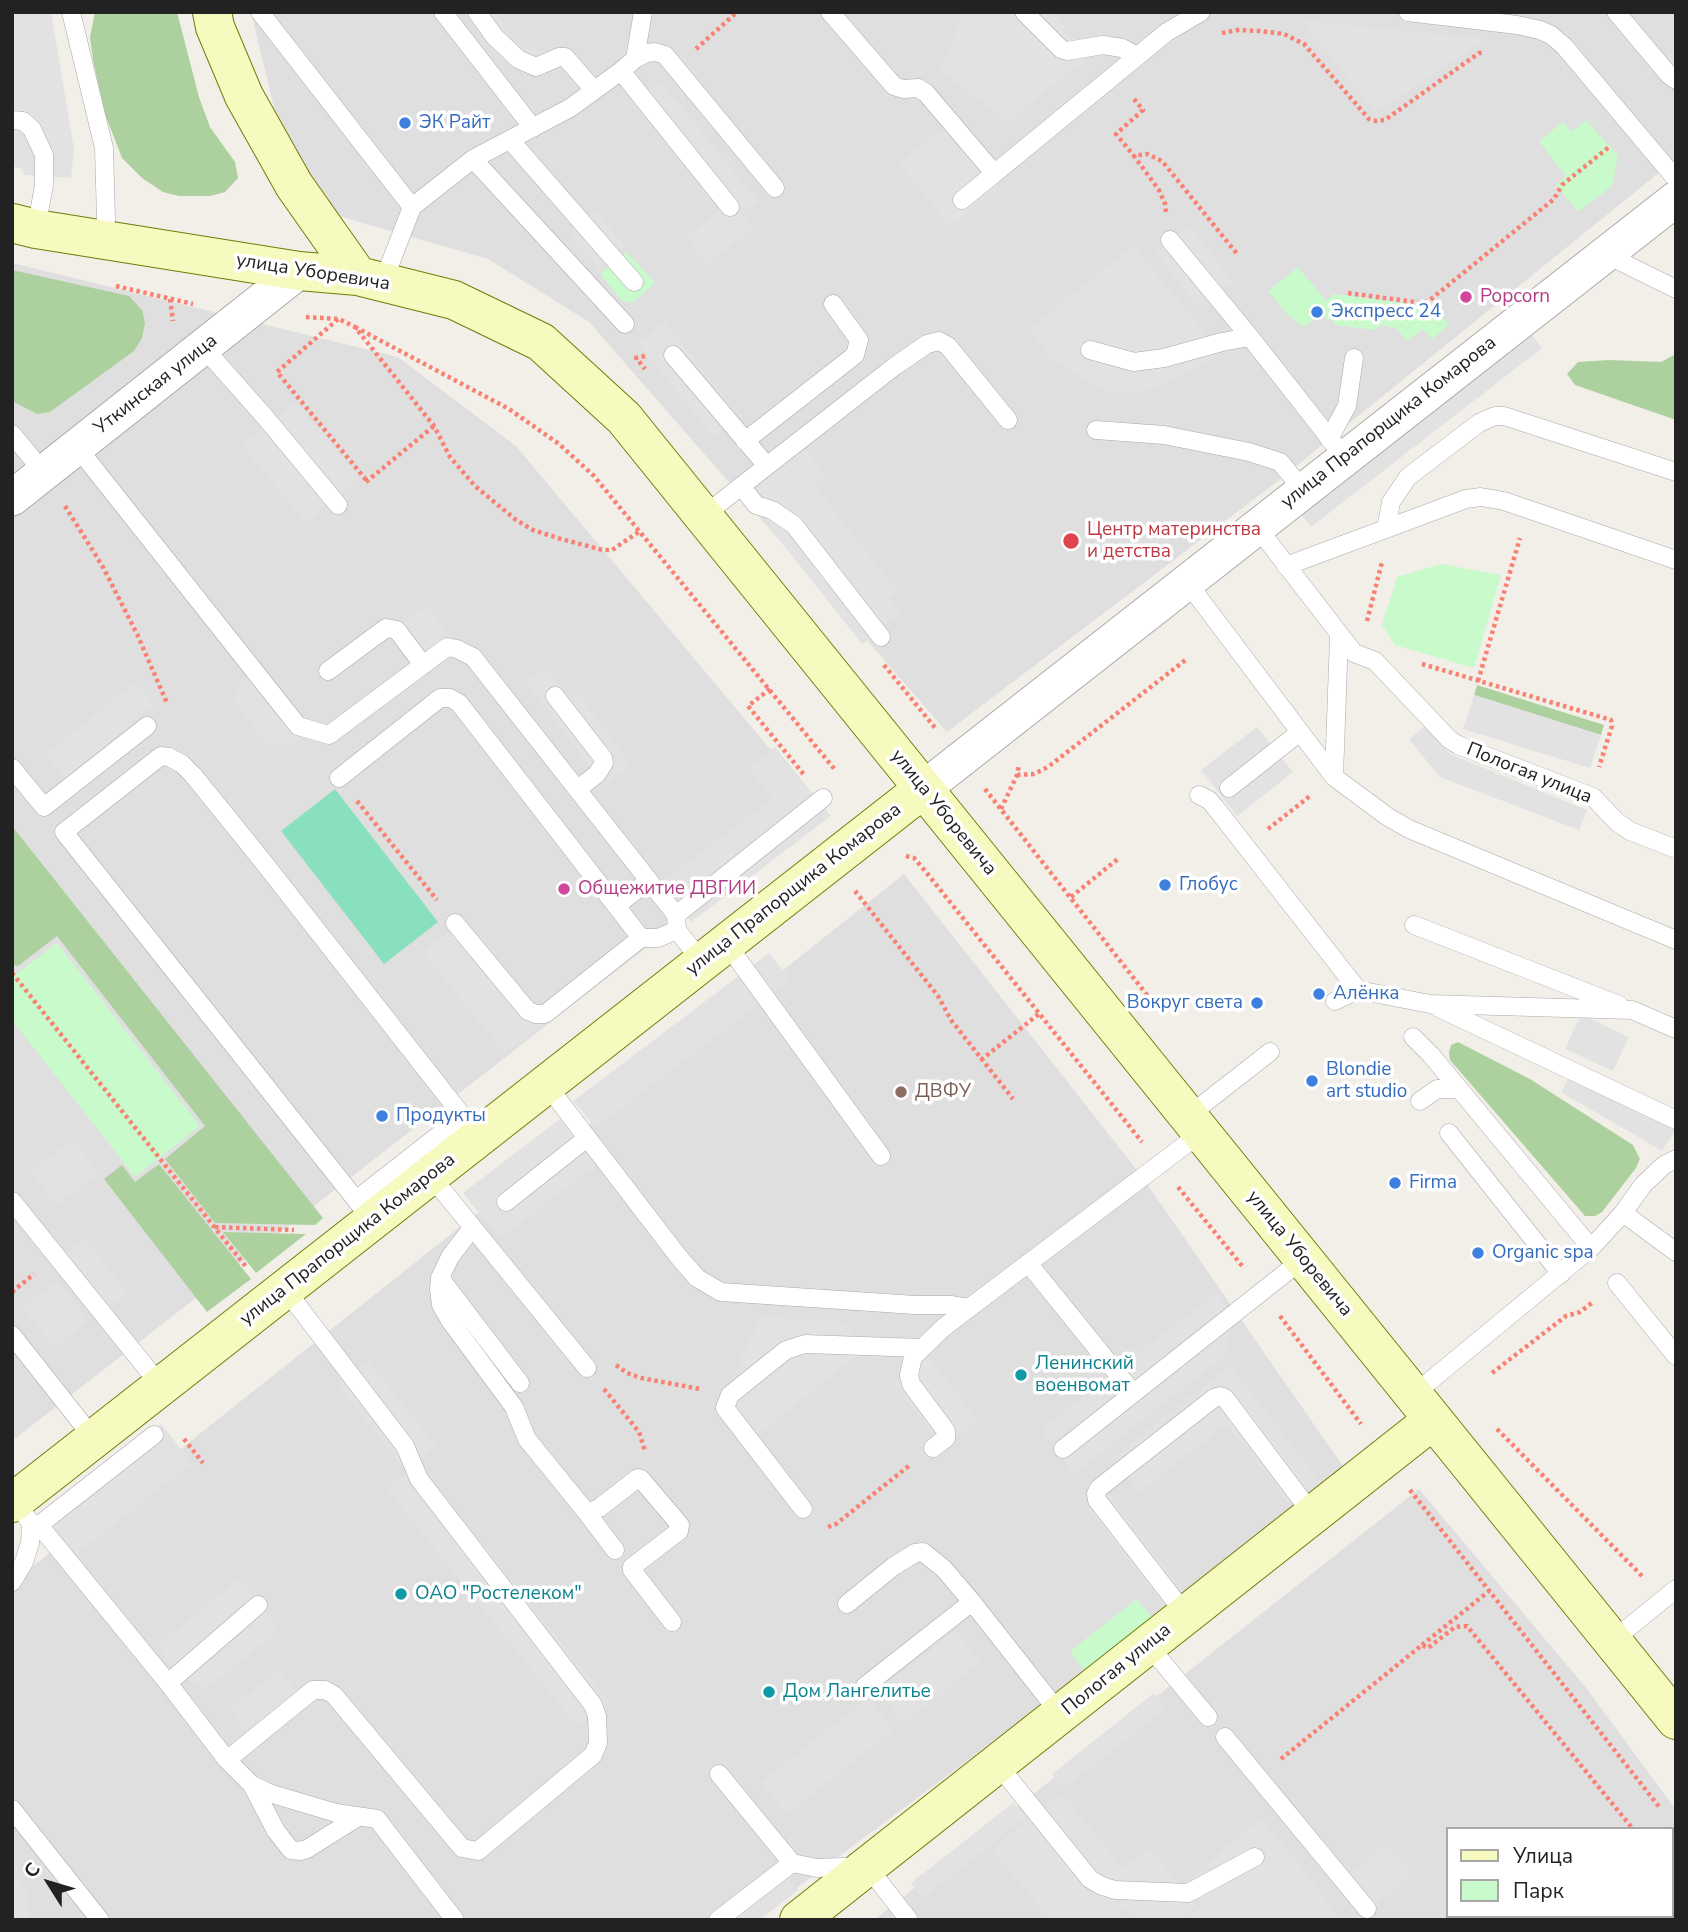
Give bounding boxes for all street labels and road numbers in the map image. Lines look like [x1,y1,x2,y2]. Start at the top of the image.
street label: улица Уборевича [234,250,392,296]
street label: Уткинская улица [90,330,222,440]
street label: улица Прапорщика Комарова [1277,332,1501,514]
street label: Пологая улица [1463,738,1595,810]
street label: улица Уборевича [885,745,1001,881]
street label: улица Прапорщика Комарова [682,799,906,981]
street label: улица Прапорщика Комарова [236,1149,460,1331]
street label: улица Уборевича [1241,1186,1357,1322]
street label: Пологая улица [1058,1619,1176,1721]

